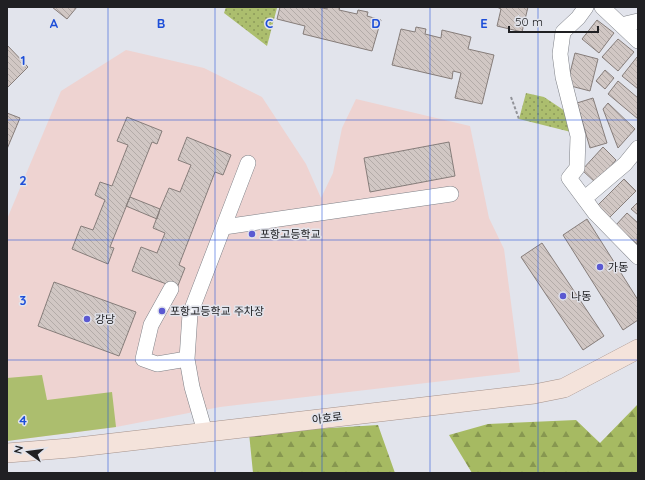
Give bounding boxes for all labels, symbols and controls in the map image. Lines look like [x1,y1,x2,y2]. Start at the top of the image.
scale bar [509,8,598,34]
text: 50 m [515,14,543,29]
text: A [50,15,59,31]
text: B [157,15,165,31]
text: C [265,15,273,31]
text: D [371,15,381,31]
text: E [480,15,488,31]
text: 1 [20,52,26,68]
text: 2 [19,172,27,188]
place label: 포항고등학교 [260,227,321,241]
marker: 포항고등학교 [247,229,257,239]
place label: 가동 [608,260,628,274]
marker: 가동 [595,262,605,272]
place label: 나동 [571,289,591,303]
marker: 나동 [558,291,568,301]
text: 3 [20,292,27,308]
place label: 포항고등학교 주차장 [170,304,264,318]
marker: 포항고등학교 주차장 [157,306,167,316]
place label: 강당 [95,312,115,326]
marker: 강당 [82,314,92,324]
street label: 아호로 [311,409,343,427]
text: 4 [19,412,27,428]
north arrow [8,432,48,472]
text: N [11,444,26,455]

